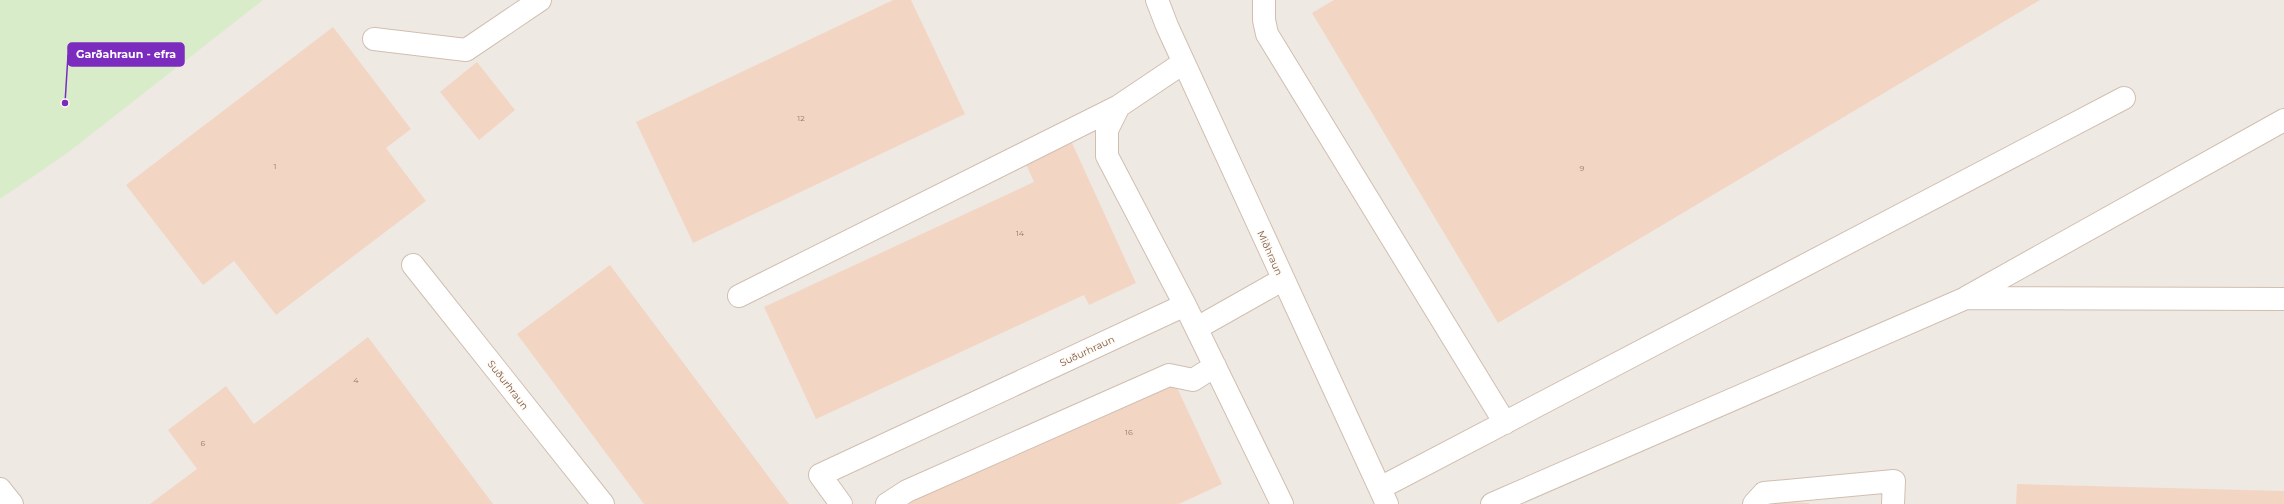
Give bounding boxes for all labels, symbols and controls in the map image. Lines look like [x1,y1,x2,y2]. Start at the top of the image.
callout: Garðahraun - efra [68,43,184,66]
text: Garðahraun - efra [76,47,176,61]
house number: 12 [797,113,805,123]
house number: 1 [274,161,276,171]
house number: 9 [1580,163,1585,173]
house number: 14 [1016,228,1025,238]
street label: Miðhraun [1254,228,1286,278]
street label: Suðurhraun [1057,333,1117,369]
street label: Suðurhraun [485,358,531,412]
house number: 4 [353,375,359,385]
house number: 16 [1125,427,1133,437]
house number: 6 [201,438,206,448]

